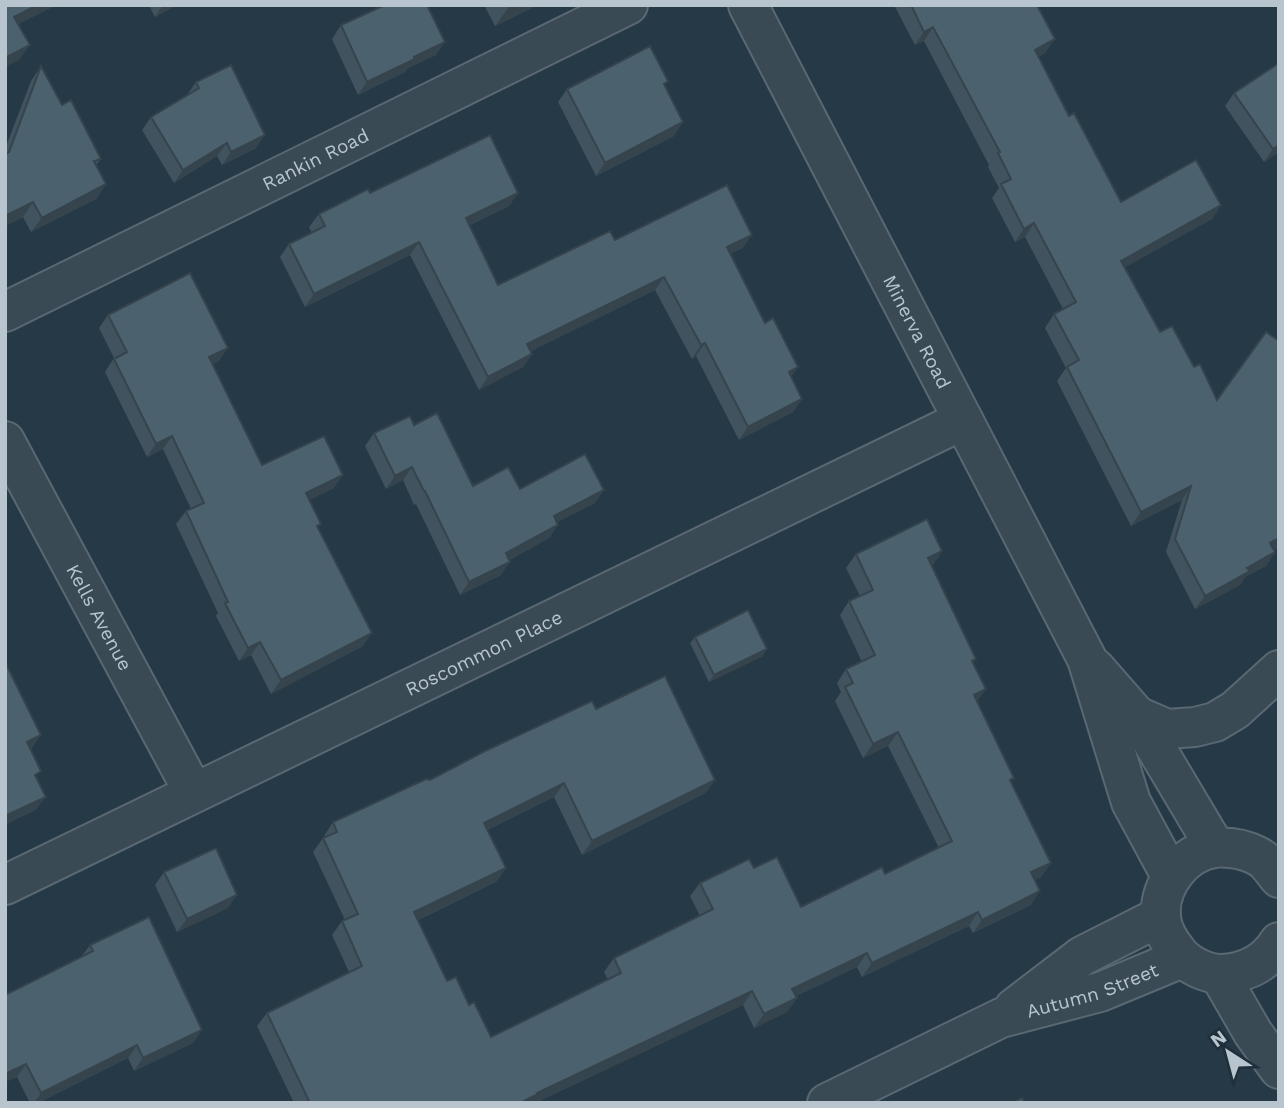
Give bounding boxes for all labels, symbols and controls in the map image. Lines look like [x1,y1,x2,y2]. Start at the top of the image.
street label: Rankin Road [258,123,372,195]
street label: Minerva Road [878,271,956,392]
street label: Kells Avenue [62,560,137,674]
street label: Roscommon Place [401,605,566,700]
street label: Autumn Street [1024,958,1161,1022]
north arrow [1193,1017,1263,1087]
text: N [1206,1025,1231,1052]

